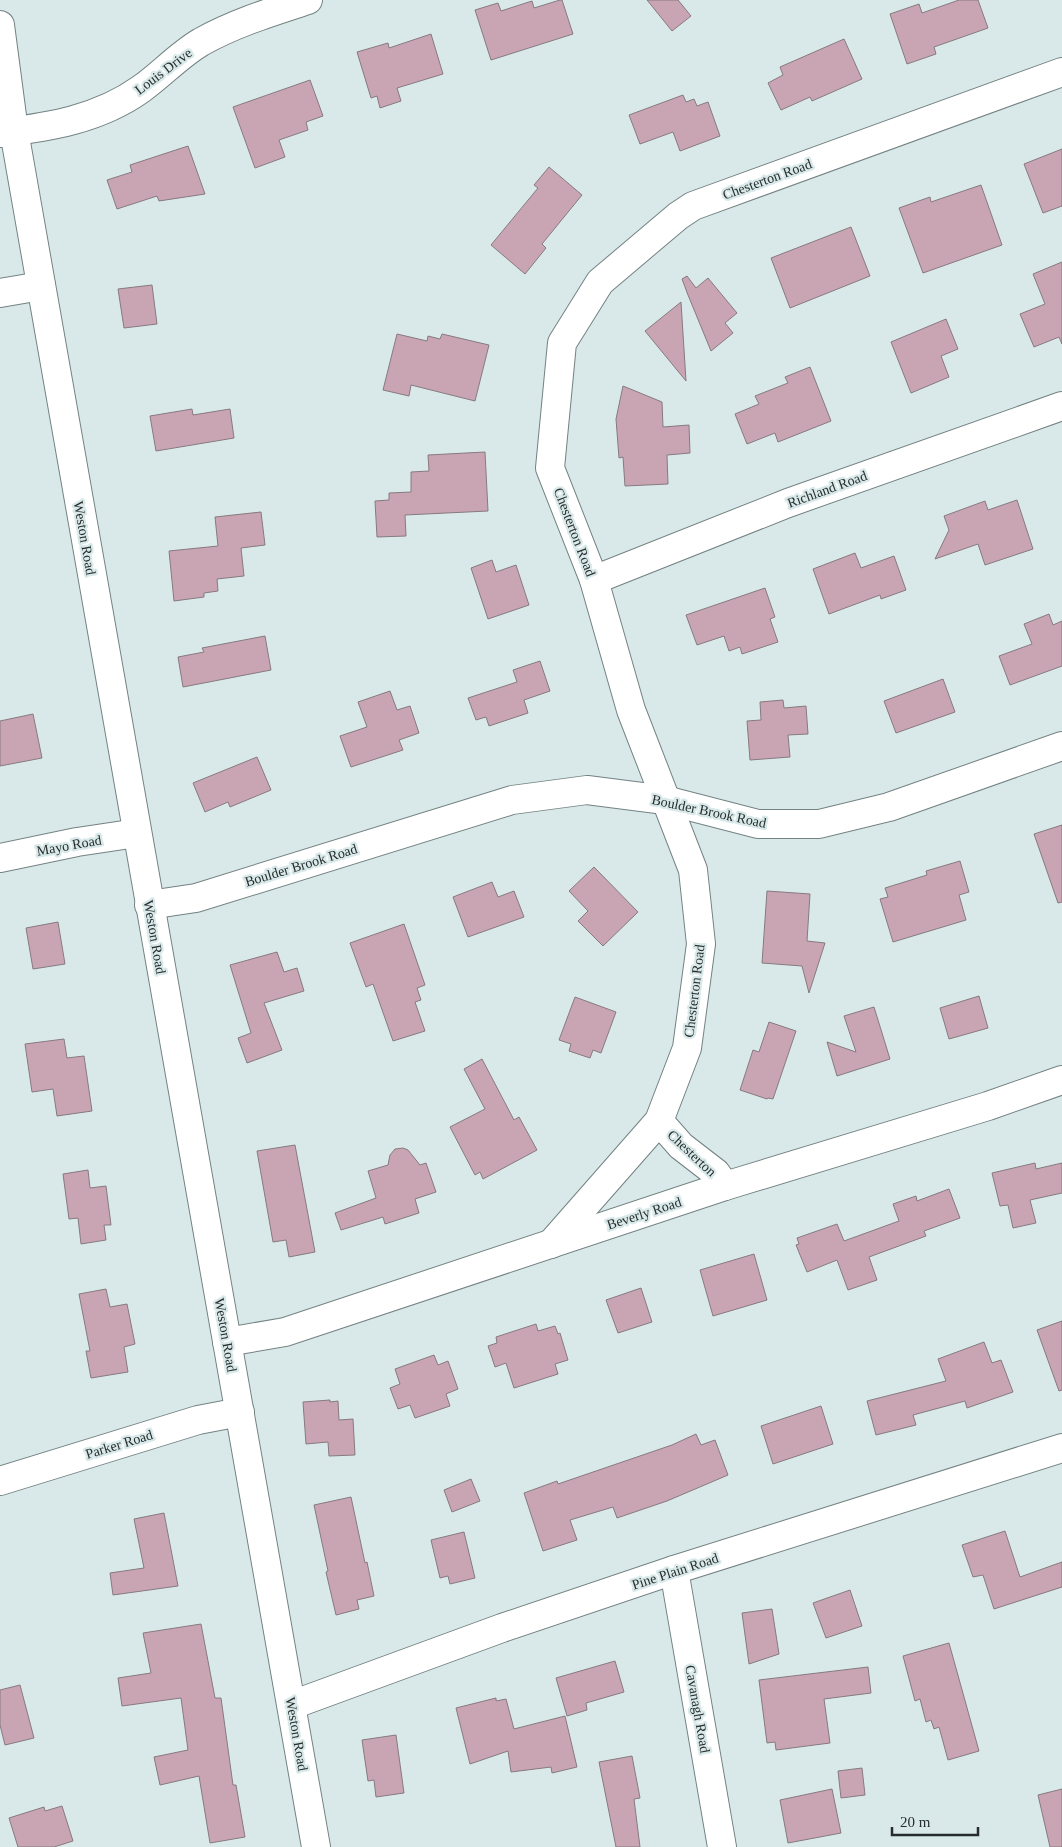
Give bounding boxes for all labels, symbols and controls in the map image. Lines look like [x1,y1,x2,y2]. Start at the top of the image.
street label: Louis Drive [132,45,195,98]
street label: Chesterton Road [721,156,814,203]
street label: Richland Road [785,468,869,511]
street label: Chesterton Road [551,486,598,579]
street label: Weston Road [71,500,98,576]
street label: Boulder Brook Road [650,792,768,831]
street label: Mayo Road [35,832,103,859]
street label: Boulder Brook Road [243,841,359,890]
street label: Weston Road [141,899,168,975]
street label: Chesterton Road [681,944,708,1038]
street label: Chesterton [664,1127,719,1180]
street label: Beverly Road [605,1194,683,1233]
street label: Weston Road [212,1297,239,1373]
street label: Parker Road [84,1427,155,1462]
street label: Pine Plain Road [630,1550,720,1593]
street label: Cavanagh Road [682,1664,713,1754]
street label: Weston Road [283,1696,310,1772]
scale bar [892,1804,978,1836]
text: 20 m [900,1814,931,1830]

